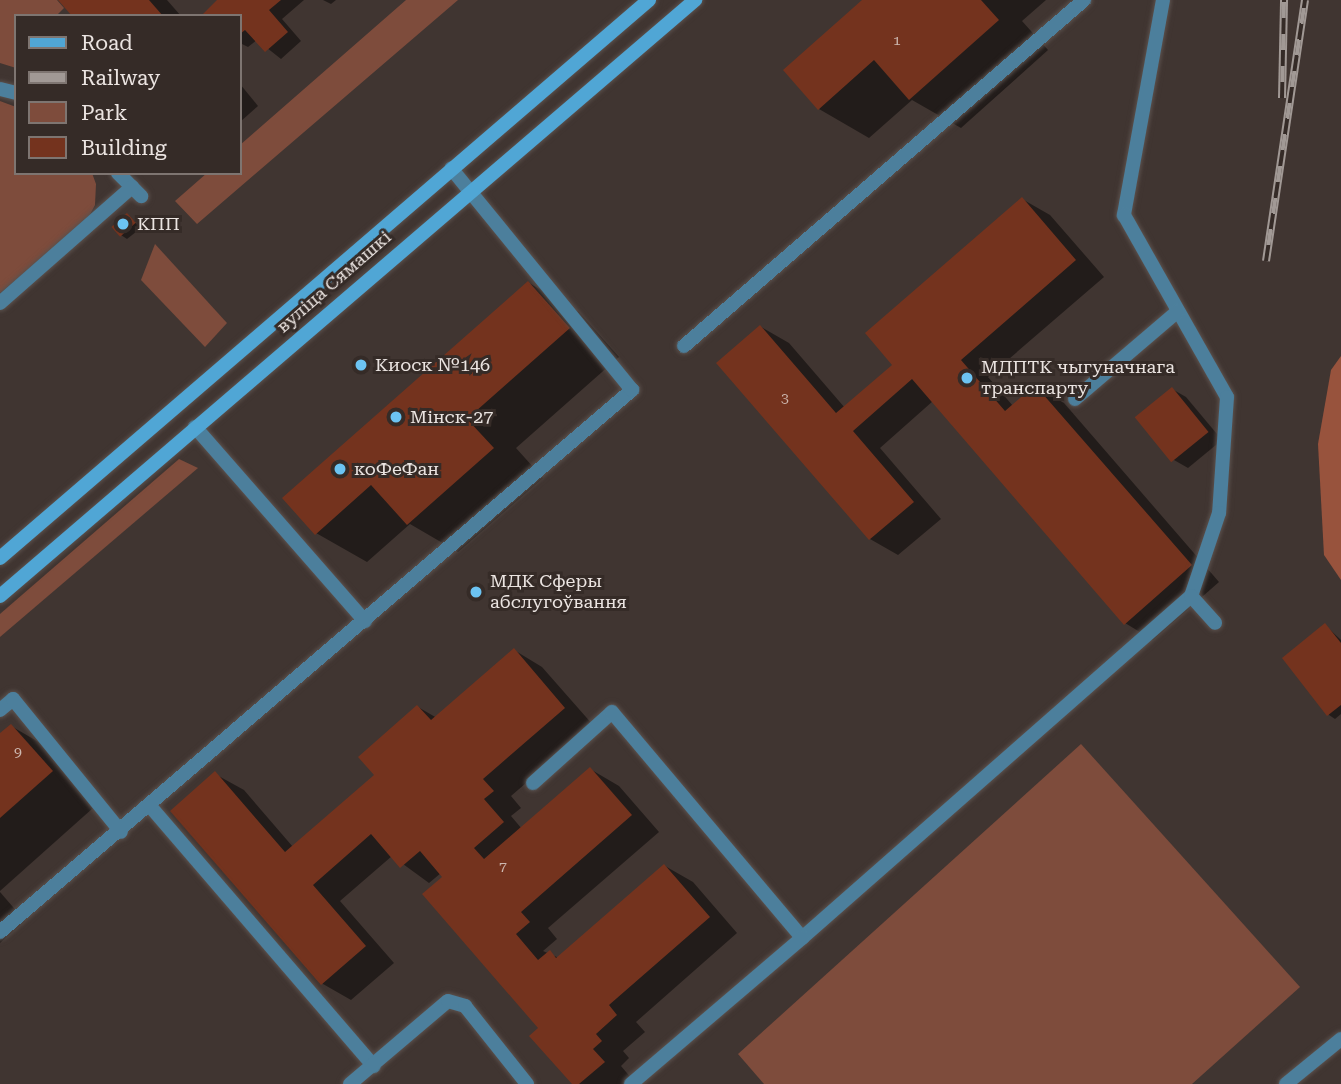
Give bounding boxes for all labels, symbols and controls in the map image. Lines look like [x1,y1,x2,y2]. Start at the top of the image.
legend [14,14,242,175]
text: Road [81,31,133,55]
house number: 1 [893,32,901,48]
text: Railway [81,66,160,90]
text: Park [81,101,127,125]
text: Building [81,136,167,160]
place label: КПП [137,213,180,235]
marker: КПП [115,216,131,232]
street label: вуліца Сямашкі [272,226,396,338]
place label: Киоск №146 [375,354,490,376]
marker: Киоск №146 [353,357,369,373]
place label: МДПТК чыгуначнага транспарту [981,357,1175,400]
marker: МДПТК чыгуначнага транспарту [959,370,975,386]
house number: 3 [781,390,789,406]
place label: Мінск-27 [410,406,493,428]
marker: Мінск-27 [388,409,404,425]
place label: коФеФан [354,458,439,480]
marker: коФеФан [332,461,348,477]
place label: МДК Сферы абслугоўвання [490,571,627,614]
marker: МДК Сферы абслугоўвання [468,584,484,600]
house number: 9 [14,744,22,760]
house number: 7 [499,858,507,874]

